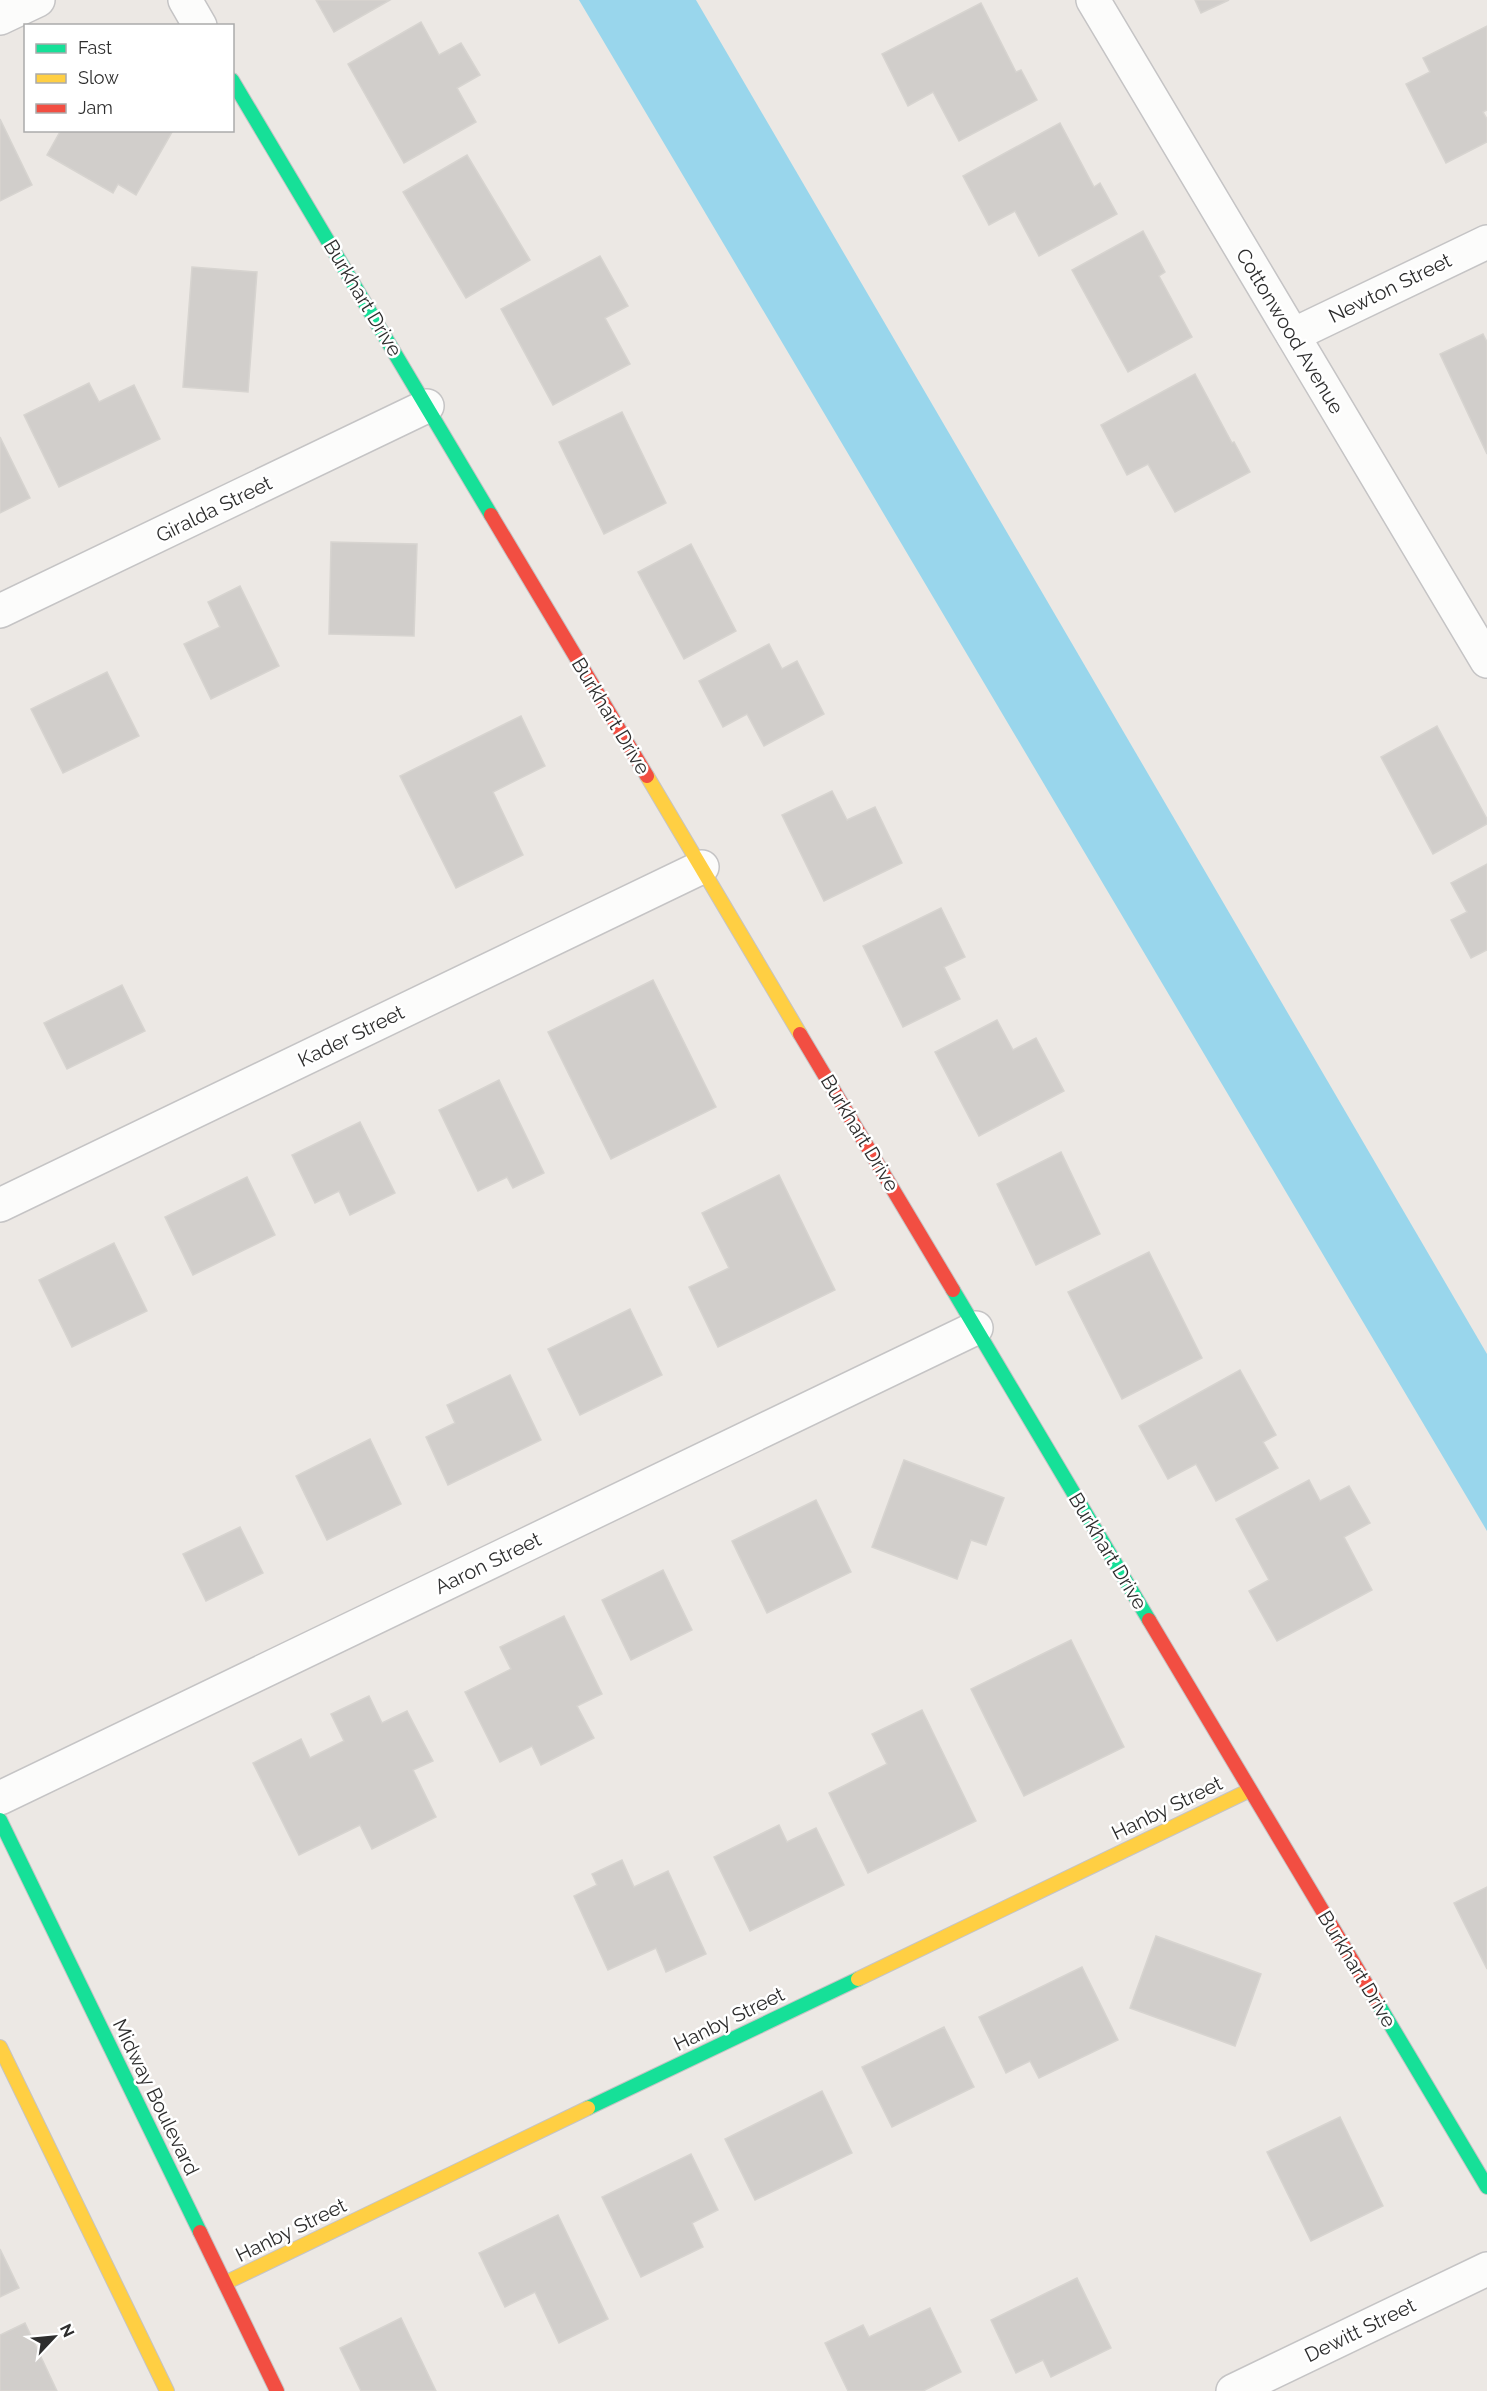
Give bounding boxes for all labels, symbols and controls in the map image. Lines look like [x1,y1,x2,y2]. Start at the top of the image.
legend [24,24,234,132]
text: Fast [78,37,112,58]
text: Slow [78,67,119,88]
text: Jam [78,97,113,118]
street label: Burkhart Drive [319,235,407,361]
street label: Cottonwood Avenue [1231,244,1349,418]
street label: Newton Street [1325,248,1456,328]
street label: Giralda Street [152,470,276,547]
street label: Burkhart Drive [567,653,655,779]
street label: Kader Street [294,1000,408,1072]
street label: Burkhart Drive [816,1070,904,1196]
street label: Burkhart Drive [1064,1488,1152,1614]
street label: Aaron Street [431,1527,545,1599]
street label: Hanby Street [1108,1771,1226,1845]
street label: Burkhart Drive [1313,1906,1401,2032]
street label: Hanby Street [670,1982,788,2056]
street label: Midway Boulevard [108,2015,204,2179]
street label: Hanby Street [232,2193,350,2267]
street label: Dewitt Street [1301,2293,1420,2367]
north arrow [24,2307,84,2367]
text: N [56,2321,78,2340]

